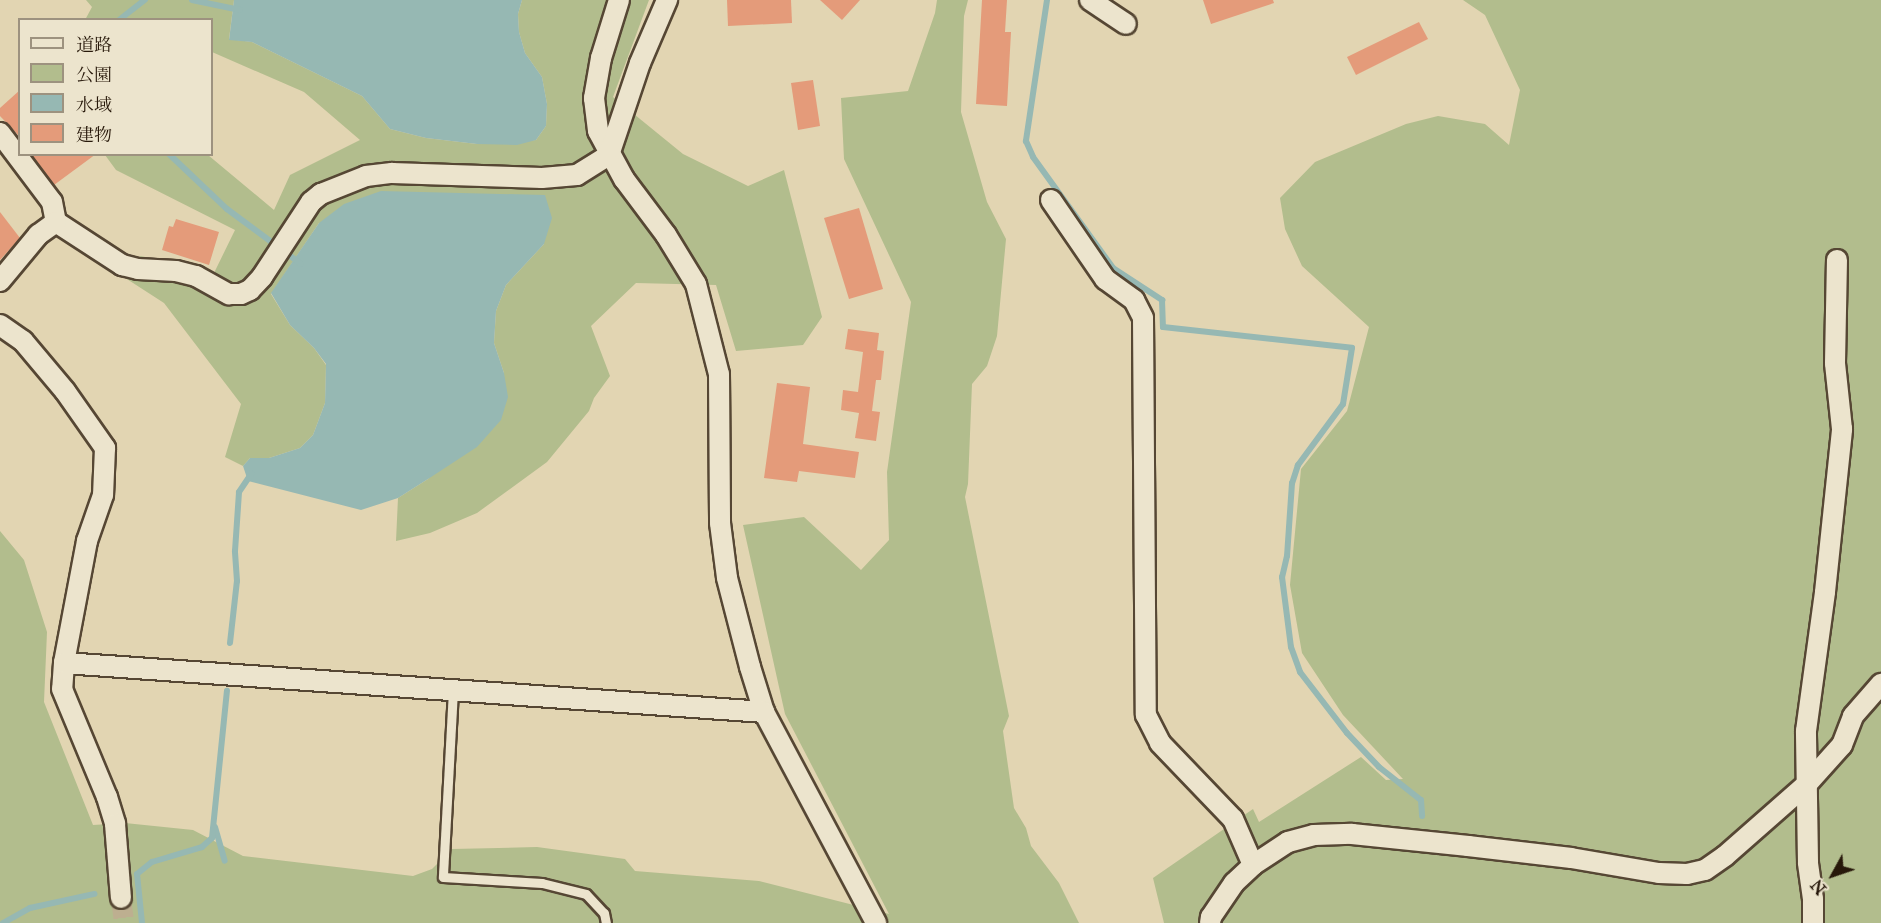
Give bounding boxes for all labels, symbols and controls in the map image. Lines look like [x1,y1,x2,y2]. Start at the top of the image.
legend [18,18,213,156]
text: 道路 [76,34,112,56]
text: 公園 [76,64,112,86]
text: 水域 [76,94,112,116]
text: 建物 [76,124,112,146]
north arrow [1803,845,1863,905]
text: N [1807,876,1830,898]

